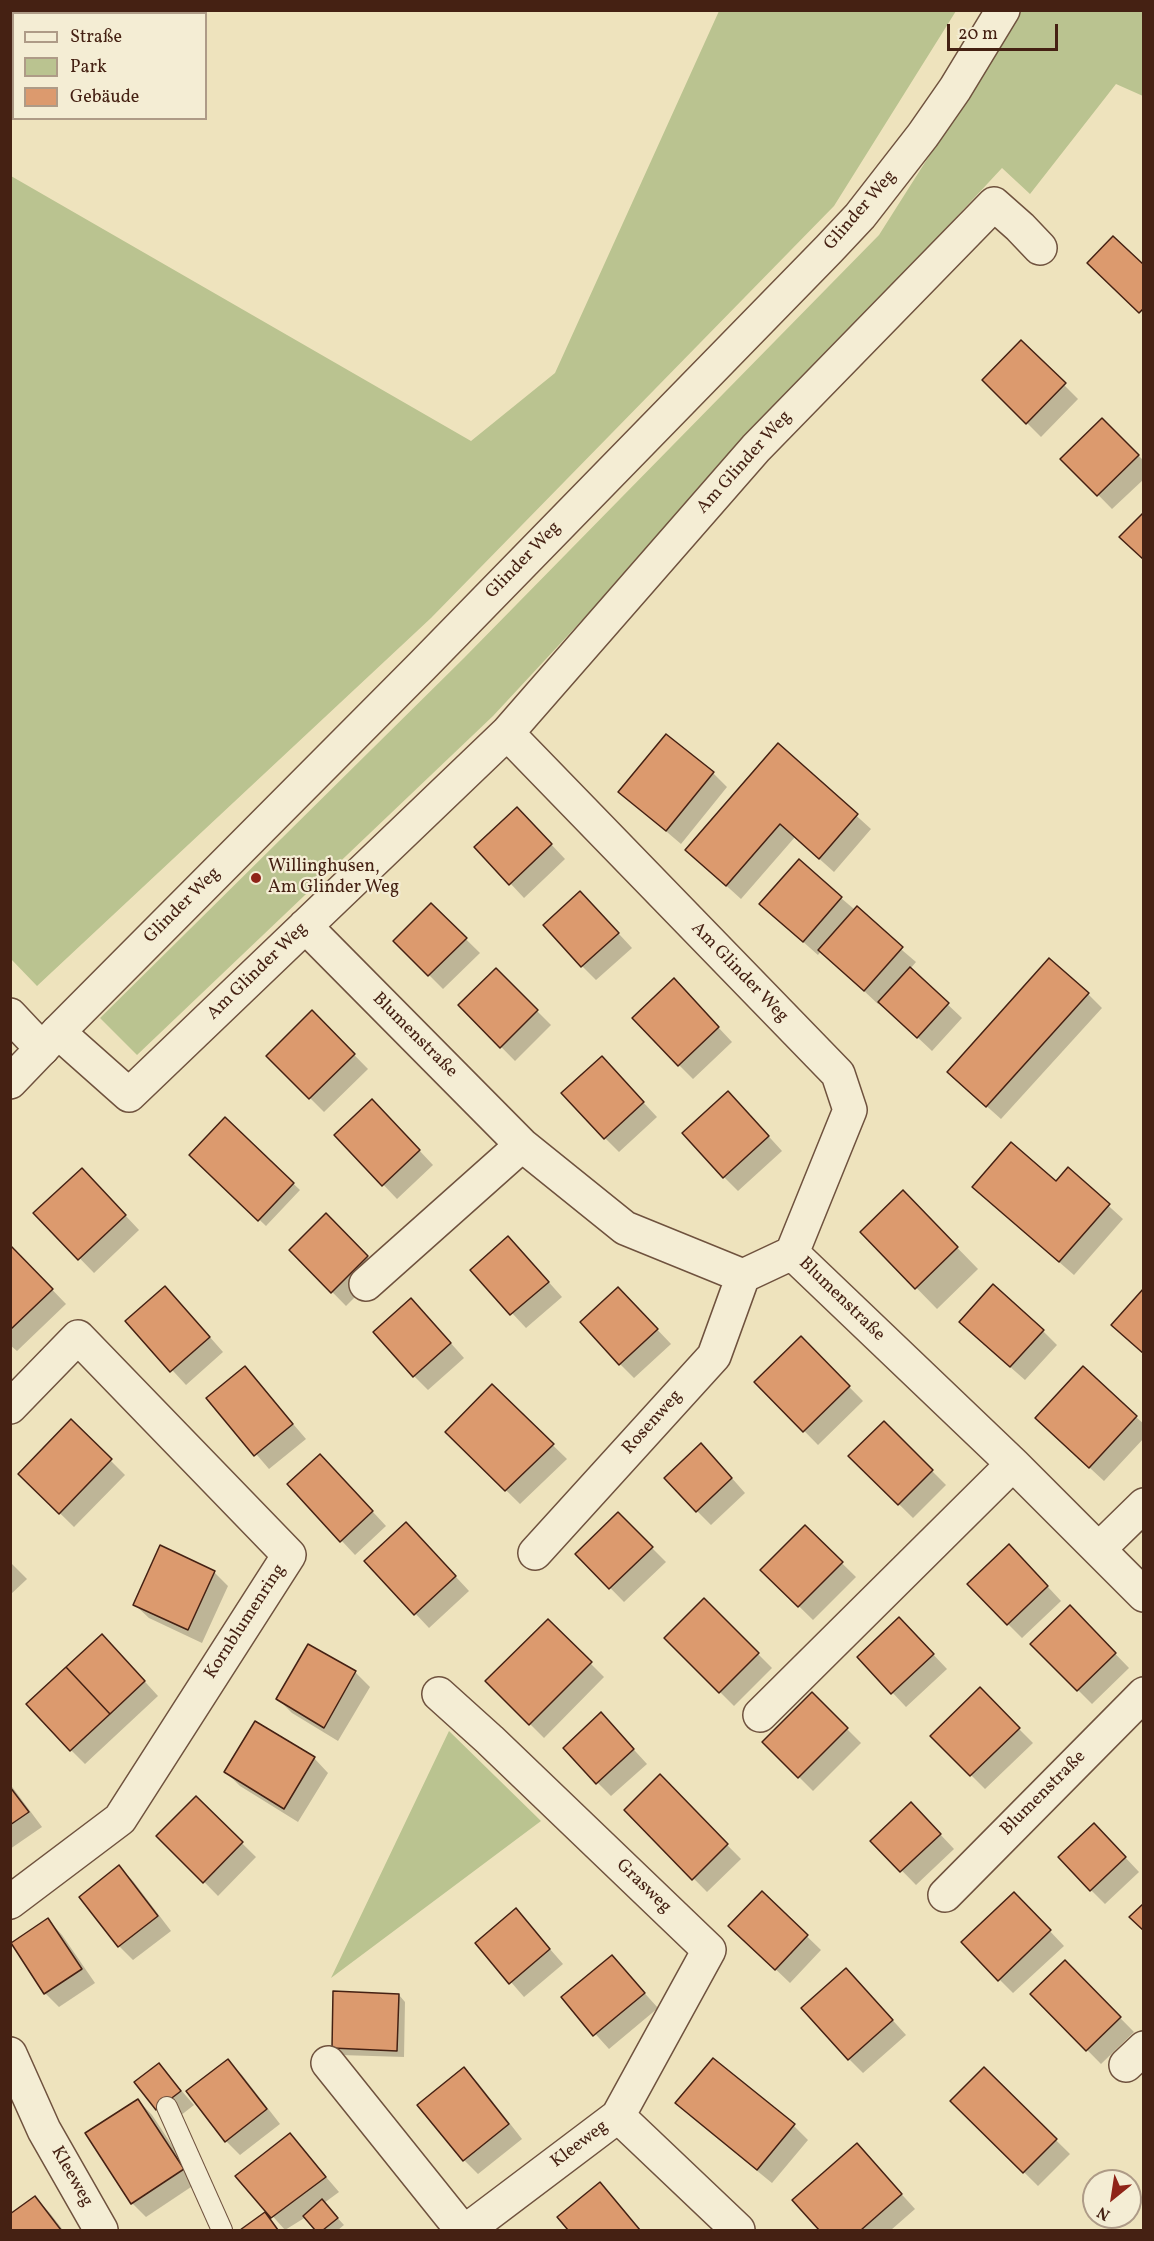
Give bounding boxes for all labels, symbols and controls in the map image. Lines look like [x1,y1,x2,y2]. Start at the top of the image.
legend [12,12,207,120]
scale bar [950,12,1061,50]
text: 20 m [958,22,998,47]
text: Straße [70,25,122,50]
text: Park [70,55,107,80]
text: Gebäude [70,85,139,110]
street label: Glinder Weg [820,167,902,255]
street label: Am Glinder Weg [693,407,797,519]
street label: Glinder Weg [482,518,566,604]
place label: Willinghusen, Am Glinder Weg [268,857,399,900]
street label: Glinder Weg [140,863,226,949]
marker: Willinghusen, Am Glinder Weg [249,871,263,885]
street label: Am Glinder Weg [686,918,792,1028]
street label: Am Glinder Weg [203,919,313,1025]
street label: Blumenstraße [367,989,461,1083]
street label: Blumenstraße [793,1253,889,1347]
street label: Rosenweg [618,1386,688,1460]
street label: Kornblumenring [201,1560,291,1684]
street label: Blumenstraße [997,1747,1091,1841]
street label: Grasweg [611,1855,675,1919]
street label: Kleeweg [547,2117,613,2173]
street label: Kleeweg [45,2143,97,2211]
north arrow [1082,2169,1142,2229]
text: N [1093,2200,1115,2225]

